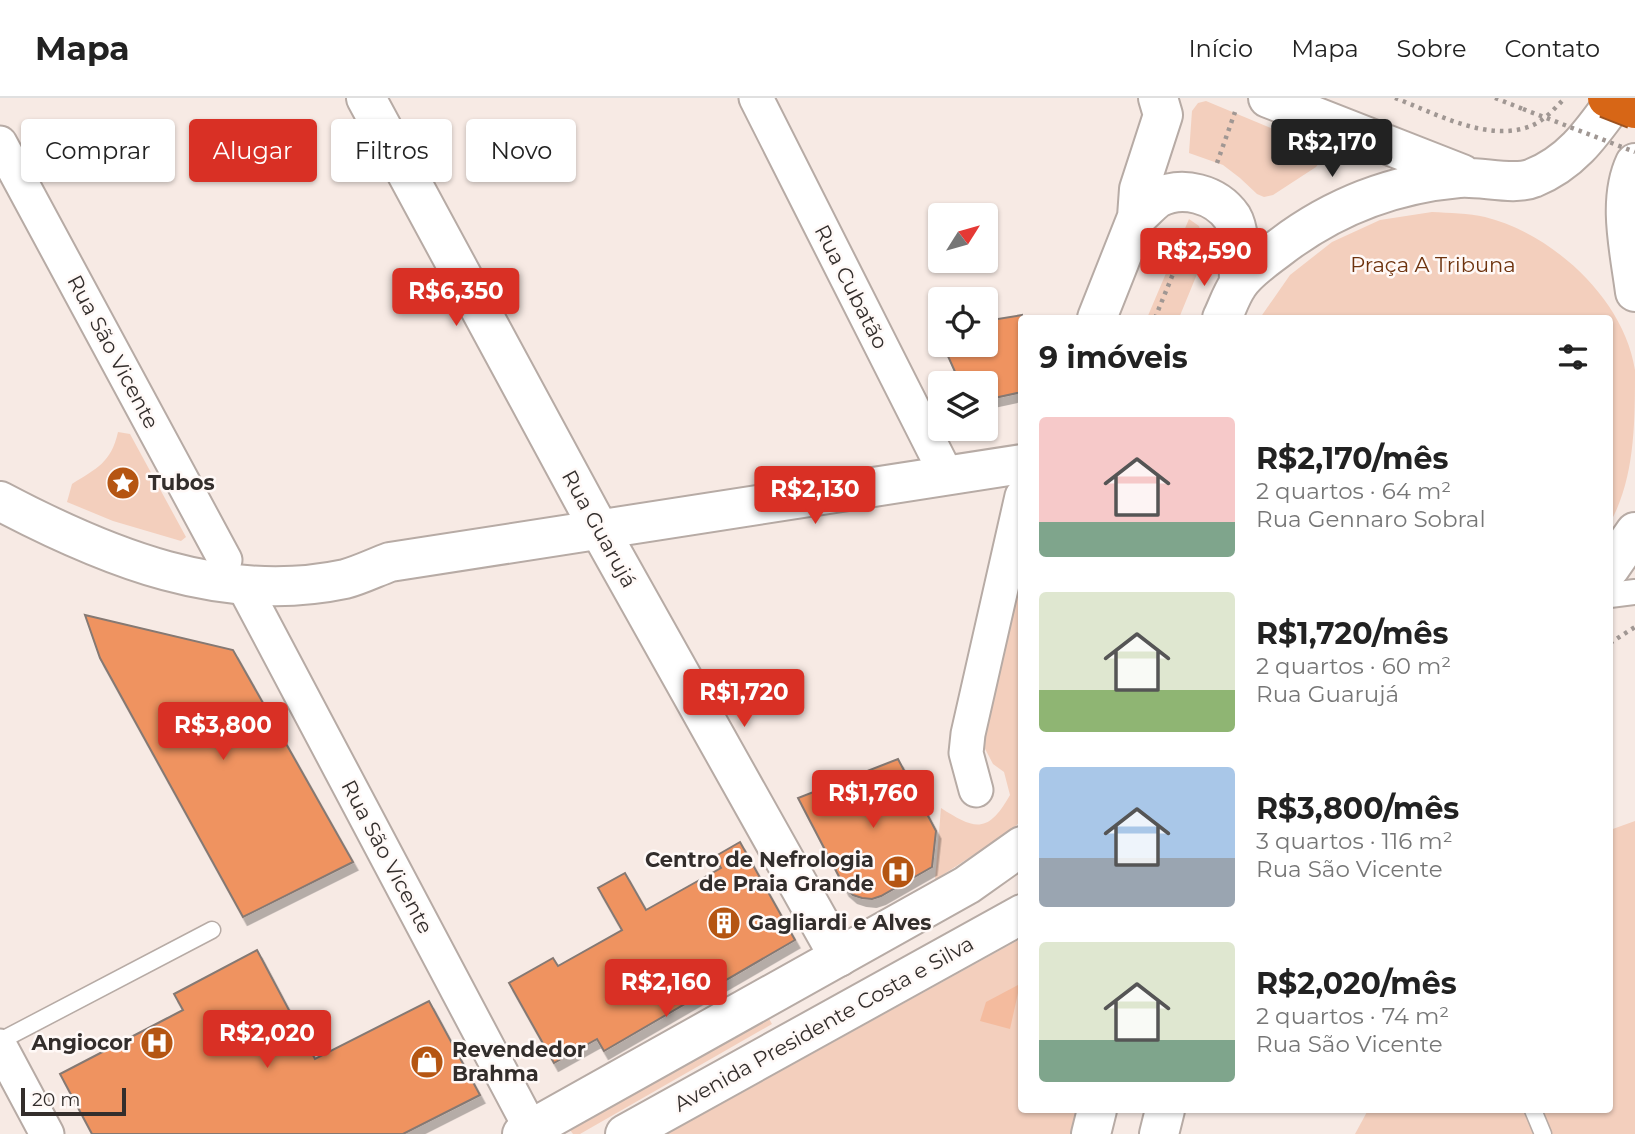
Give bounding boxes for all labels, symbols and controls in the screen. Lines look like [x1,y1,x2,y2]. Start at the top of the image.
text: Mapa [35,28,130,68]
text: Início [1188,34,1253,63]
text: Mapa [1291,34,1359,63]
text: Sobre [1397,34,1466,63]
text: Contato [1504,34,1600,63]
chip: Comprar [21,119,175,182]
chip: Alugar [189,119,317,182]
chip: Filtros [331,119,452,182]
chip: Novo [466,119,576,182]
pin: R$2,170 [1267,120,1397,179]
text: R$2,170 [1287,128,1377,156]
north arrow [928,203,998,273]
map controls [928,203,998,441]
street label: Rua Cubatão [809,220,893,353]
pin: R$2,590 [1139,228,1269,288]
text: R$2,590 [1156,237,1252,265]
park label: Praça A Tribuna [1350,252,1516,277]
pin: R$6,350 [391,268,521,328]
street label: Rua São Vicente [62,271,164,433]
text: R$6,350 [408,277,504,305]
button: locate [928,287,998,357]
icon: filters [1554,338,1592,376]
text: 9 imóveis [1039,339,1188,376]
button: layers [928,371,998,441]
text: R$2,170/mês [1256,440,1448,477]
icon: home [1095,445,1179,529]
place icon: Tubos [104,464,142,502]
street label: Rua Guarujá [557,466,642,592]
pin: R$2,130 [750,466,880,526]
place label: Tubos [148,470,215,495]
text: R$2,130 [770,475,860,503]
text: 2 quartos · 64 m² [1256,477,1451,505]
text: Rua Gennaro Sobral [1256,505,1486,533]
text: R$1,720/mês [1256,615,1448,652]
icon: home [1095,620,1179,704]
text: 2 quartos · 60 m² [1256,652,1451,680]
pin: R$1,720 [679,670,809,729]
text: R$1,720 [699,678,789,706]
text: Rua Guarujá [1256,680,1399,708]
pin: R$3,800 [158,702,288,762]
text: R$3,800 [174,711,272,739]
pin: R$1,760 [808,770,938,830]
street label: Rua São Vicente [336,776,438,938]
text: R$1,760 [828,779,918,807]
text: R$3,800/mês [1256,790,1459,827]
icon: home [1095,795,1179,879]
text: 3 quartos · 116 m² [1256,827,1453,855]
place label: Centro de Nefrologia de Praia Grande [645,847,874,896]
hospital icon: Centro de Nefrologia de Praia Grande [879,853,917,891]
text: Rua São Vicente [1256,855,1443,883]
building icon: Gagliardi e Alves [705,904,743,942]
place label: Gagliardi e Alves [748,910,931,935]
street label: Avenida Presidente Costa e Silva [670,931,978,1117]
pin: R$2,160 [601,960,731,1019]
text: R$2,020/mês [1256,965,1457,1002]
text: R$2,160 [621,968,711,996]
icon: home [1095,970,1179,1054]
text: 2 quartos · 74 m² [1256,1002,1449,1030]
pin: R$2,020 [202,1010,332,1070]
text: R$2,020 [219,1019,315,1047]
hospital icon: Angiocor [138,1024,176,1062]
place label: Angiocor [30,1030,132,1055]
text: Rua São Vicente [1256,1030,1443,1058]
place label: Revendedor Brahma [452,1037,586,1086]
shop icon: Revendedor Brahma [408,1043,446,1081]
scale bar [21,1085,126,1117]
text: 20 m [32,1088,80,1111]

